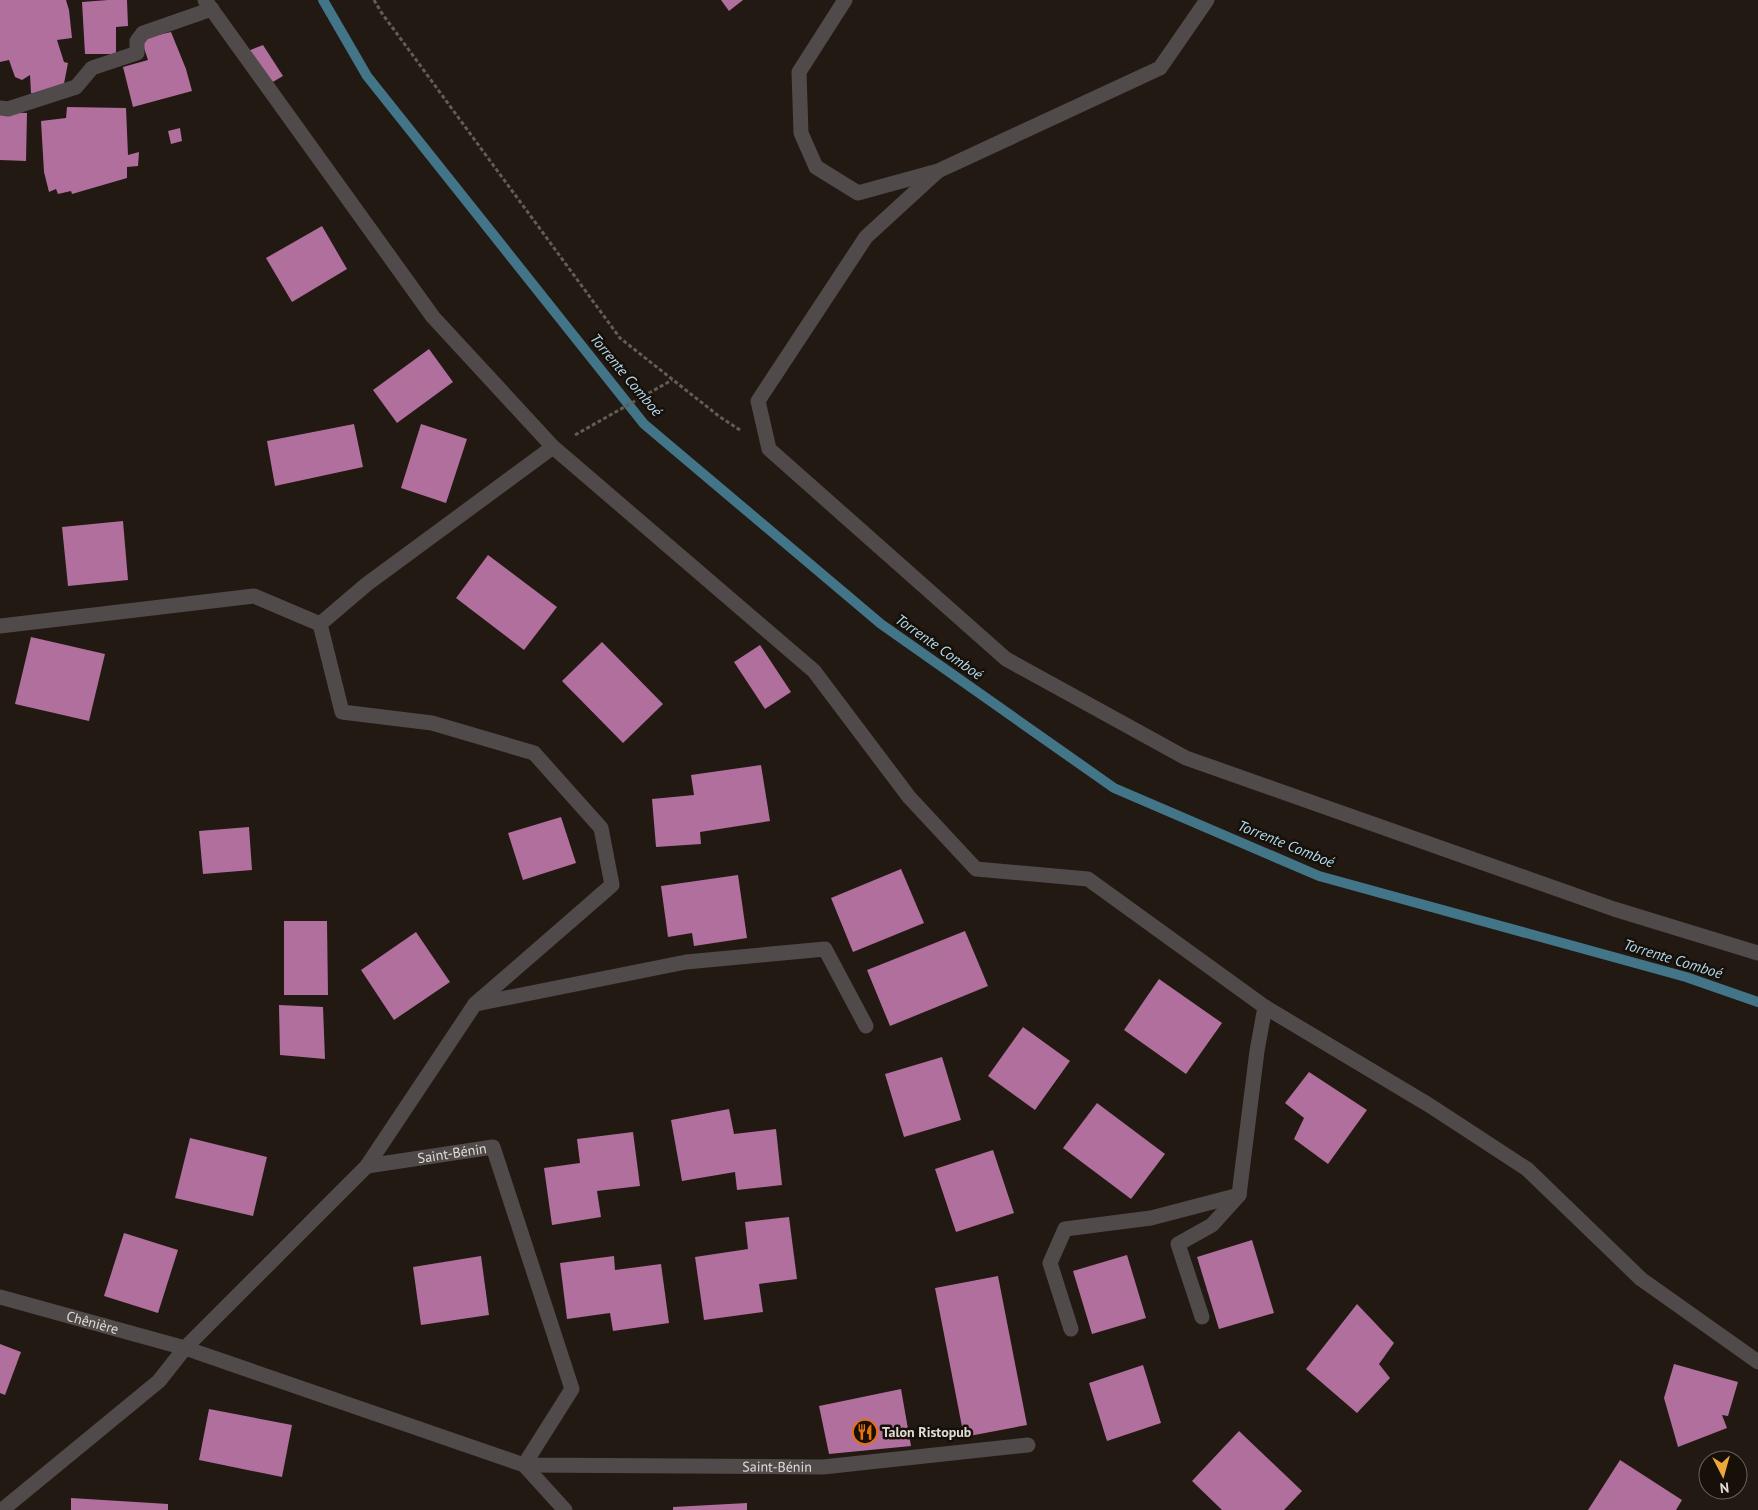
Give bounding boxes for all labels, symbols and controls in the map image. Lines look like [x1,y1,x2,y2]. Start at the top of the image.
water label: Torrente Comboé [586,329,667,420]
water label: Torrente Comboé [892,609,987,684]
water label: Torrente Comboé [1235,815,1337,872]
water label: Torrente Comboé [1621,934,1725,983]
street label: Saint-Bénin [416,1139,488,1167]
street label: Chênière [64,1307,121,1338]
restaurant icon: Talon Ristopub [852,1419,878,1445]
place label: Talon Ristopub [882,1423,972,1441]
north arrow [1698,1450,1748,1500]
street label: Saint-Bénin [742,1457,812,1476]
text: N [1719,1478,1730,1497]

